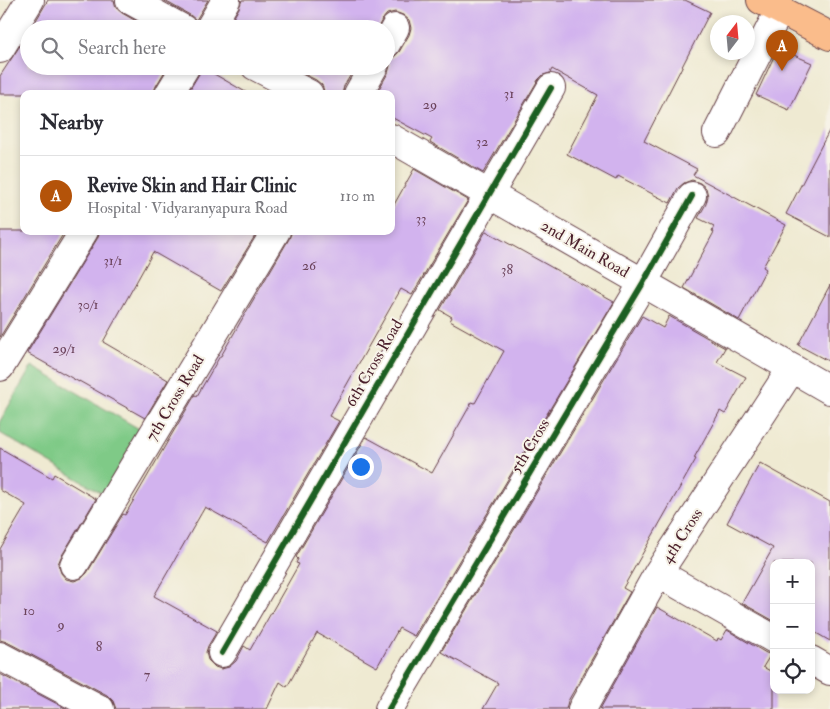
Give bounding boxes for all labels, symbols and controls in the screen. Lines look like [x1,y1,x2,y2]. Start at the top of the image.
north arrow [710,15,755,60]
search box [20,20,395,75]
pin: A [766,30,798,71]
icon: search [38,34,66,62]
text: Search here [78,36,166,60]
house number: 31 [504,85,514,102]
house number: 29 [423,96,437,113]
text: Nearby [40,109,103,136]
house number: 32 [476,133,488,150]
text: Revive Skin and Hair Clinic [87,174,297,198]
text: A [51,186,61,206]
text: 110 m [340,186,375,206]
text: Hospital · Vidyaranyapura Road [87,198,288,218]
house number: 33 [416,210,426,227]
street label: 2nd Main Road [537,216,633,282]
house number: 31/1 [103,252,123,269]
house number: 26 [302,257,317,274]
house number: 38 [501,261,513,278]
house number: 30/1 [77,296,99,313]
street label: 6th Cross Road [341,315,407,410]
house number: 29/1 [53,340,75,357]
street label: 7th Cross Road [141,351,209,445]
street label: 5th Cross [506,415,554,477]
your location [348,454,374,480]
street label: 4th Cross [657,505,707,567]
map controls [770,559,815,694]
button: + [770,559,815,604]
house number: 10 [23,602,35,619]
button: − [770,604,815,649]
house number: 9 [56,616,65,633]
house number: 8 [96,638,103,655]
button: locate [770,649,815,694]
house number: 7 [144,666,151,683]

